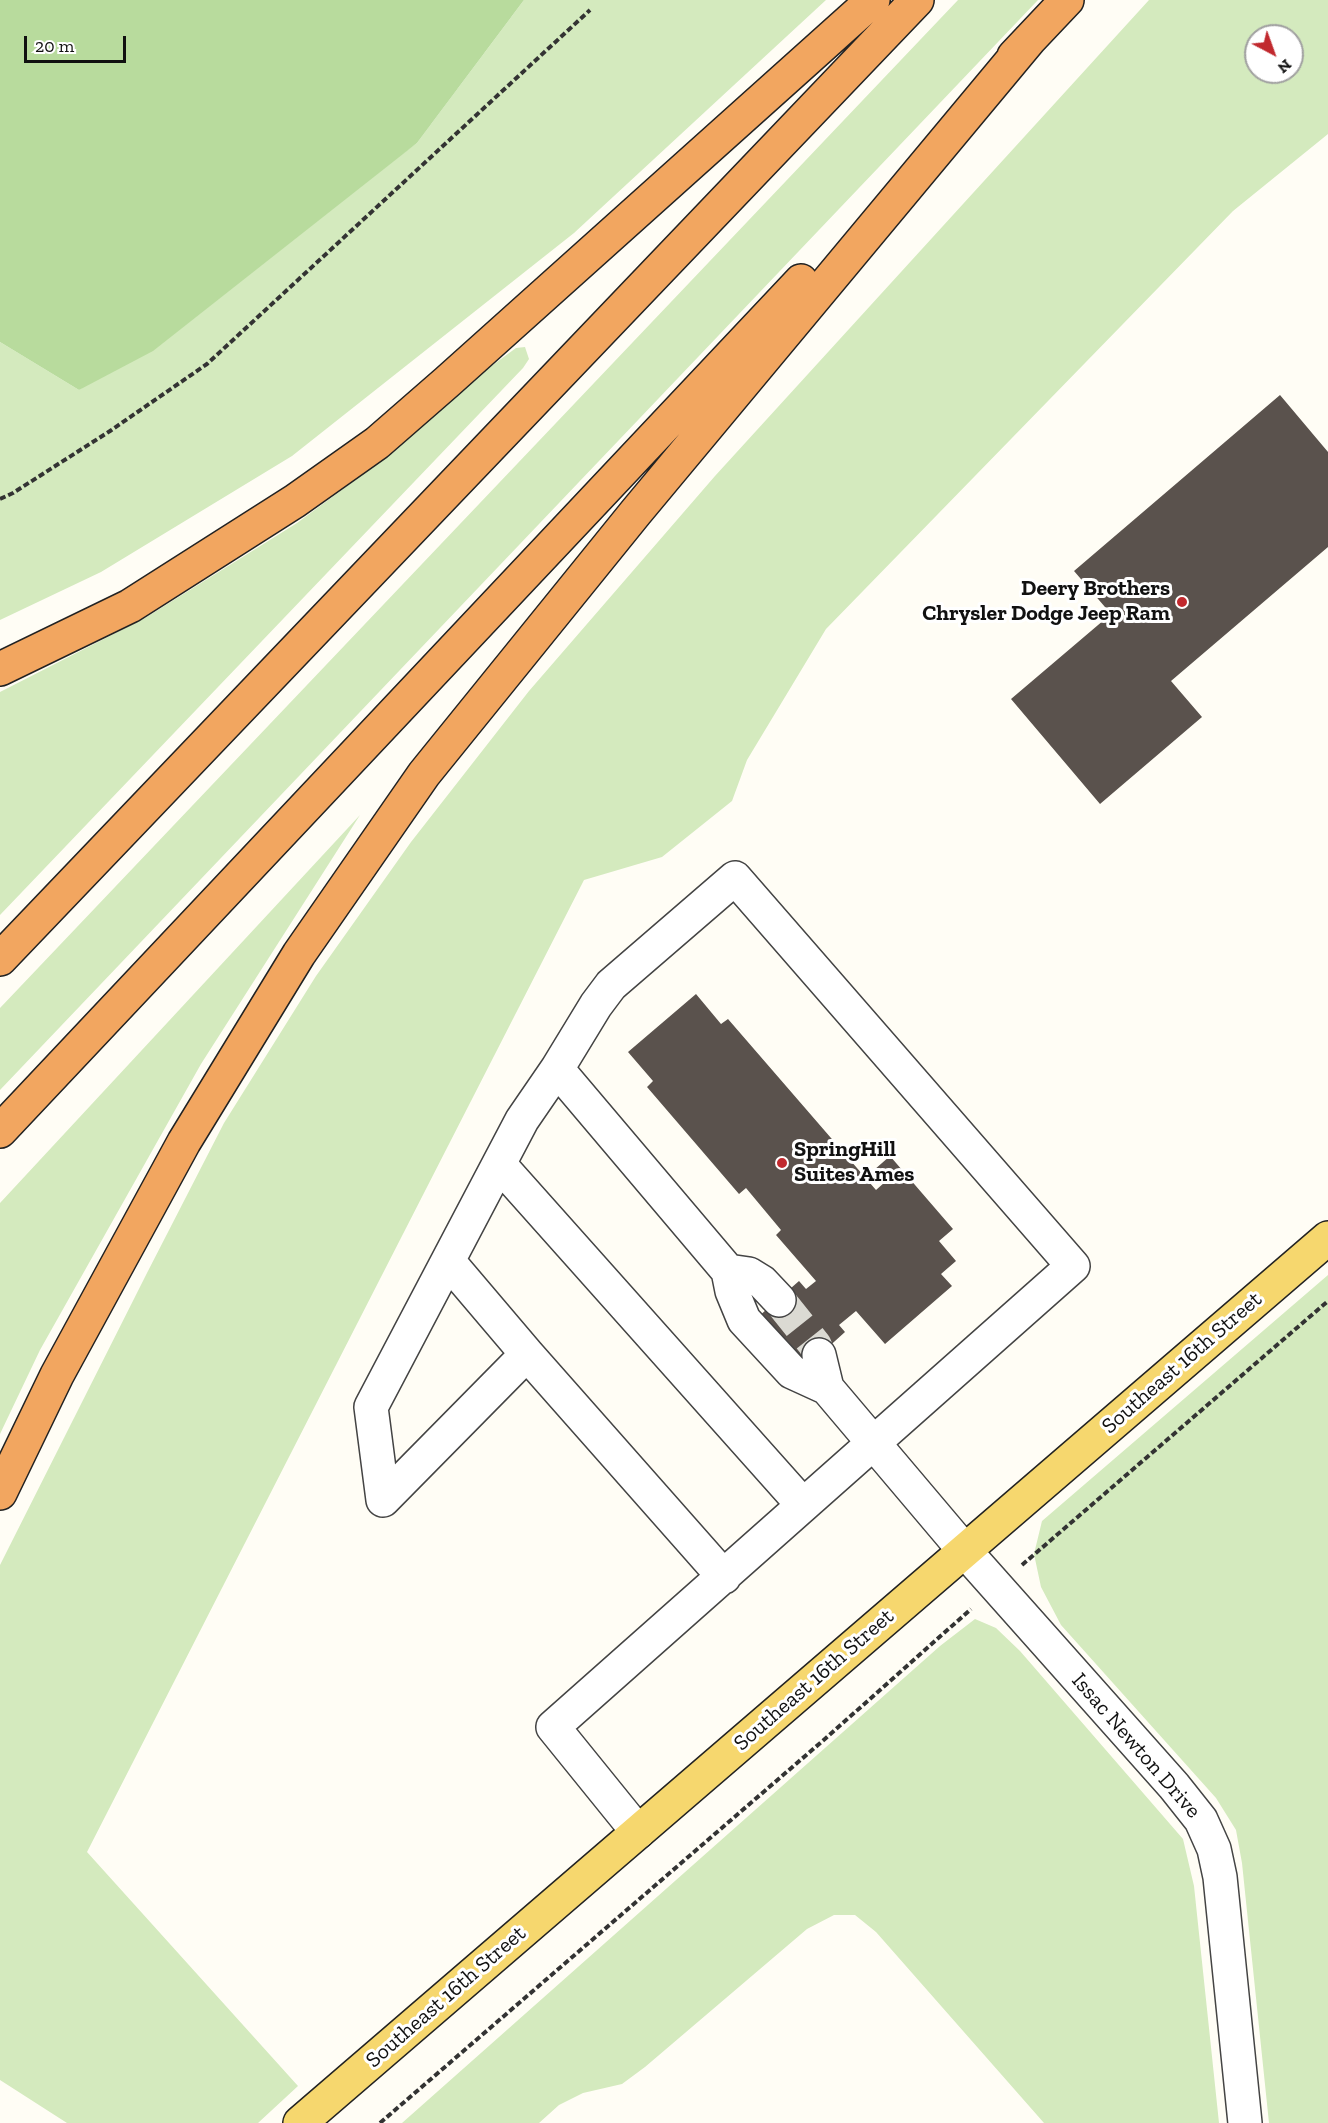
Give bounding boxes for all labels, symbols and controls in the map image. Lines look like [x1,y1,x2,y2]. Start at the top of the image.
scale bar [27,24,129,62]
north arrow [1244,24,1304,84]
text: 20 m [35,35,74,57]
text: N [1274,55,1296,78]
place label: Deery Brothers Chrysler Dodge Jeep Ram [922,576,1170,628]
marker: Deery Brothers Chrysler Dodge Jeep Ram [1175,595,1189,609]
place label: SpringHill Suites Ames [794,1137,914,1188]
marker: SpringHill Suites Ames [775,1156,789,1170]
street label: Southeast 16th Street [1097,1286,1267,1440]
street label: Southeast 16th Street [729,1603,899,1757]
street label: Issac Newton Drive [1066,1668,1206,1824]
street label: Southeast 16th Street [361,1920,531,2074]

